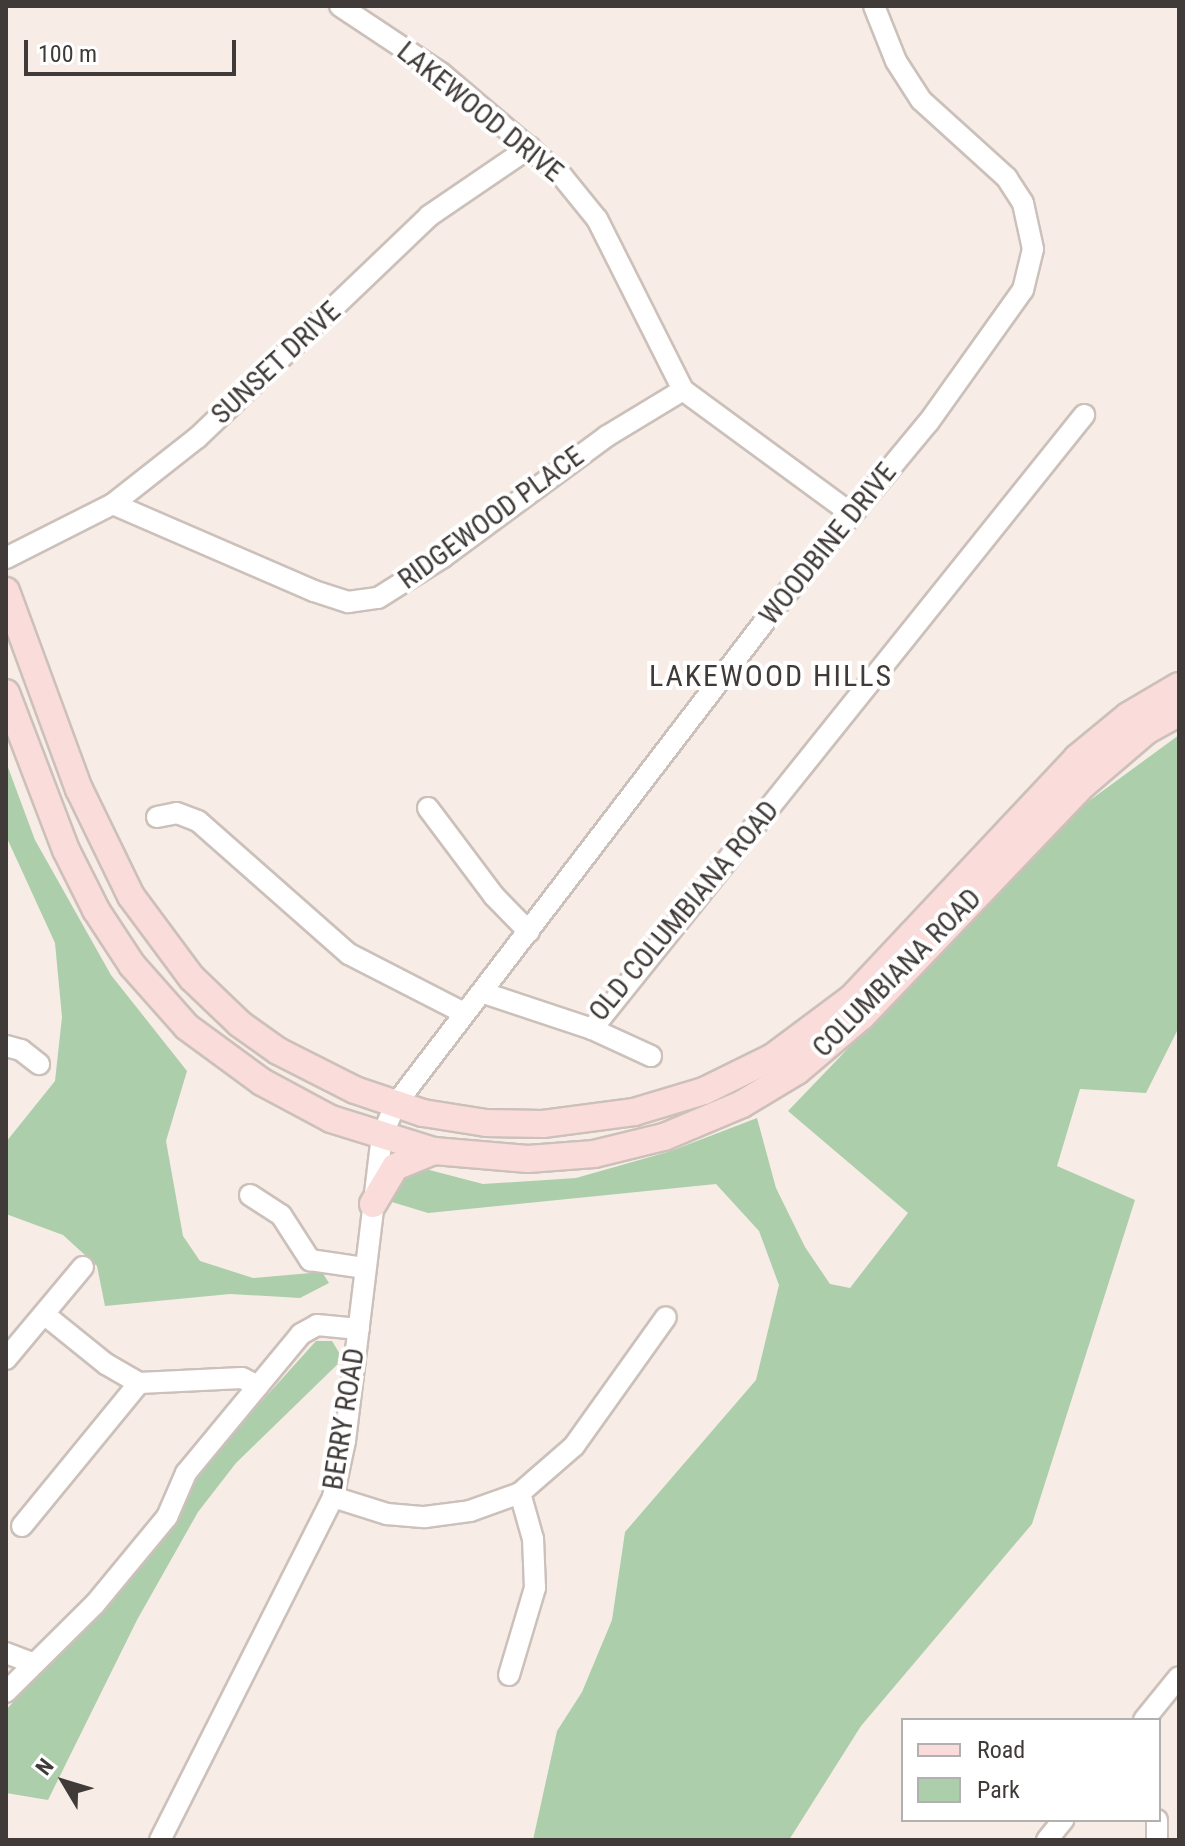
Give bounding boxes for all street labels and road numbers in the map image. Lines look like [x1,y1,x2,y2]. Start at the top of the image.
street label: LAKEWOOD DRIVE [390,35,570,189]
street label: SUNSET DRIVE [204,295,348,431]
street label: RIDGEWOOD PLACE [392,440,590,596]
street label: WOODBINE DRIVE [753,456,903,632]
street label: OLD COLUMBIANA ROAD [582,794,786,1028]
street label: COLUMBIANA ROAD [806,882,988,1064]
street label: BERRY ROAD [316,1346,372,1492]

